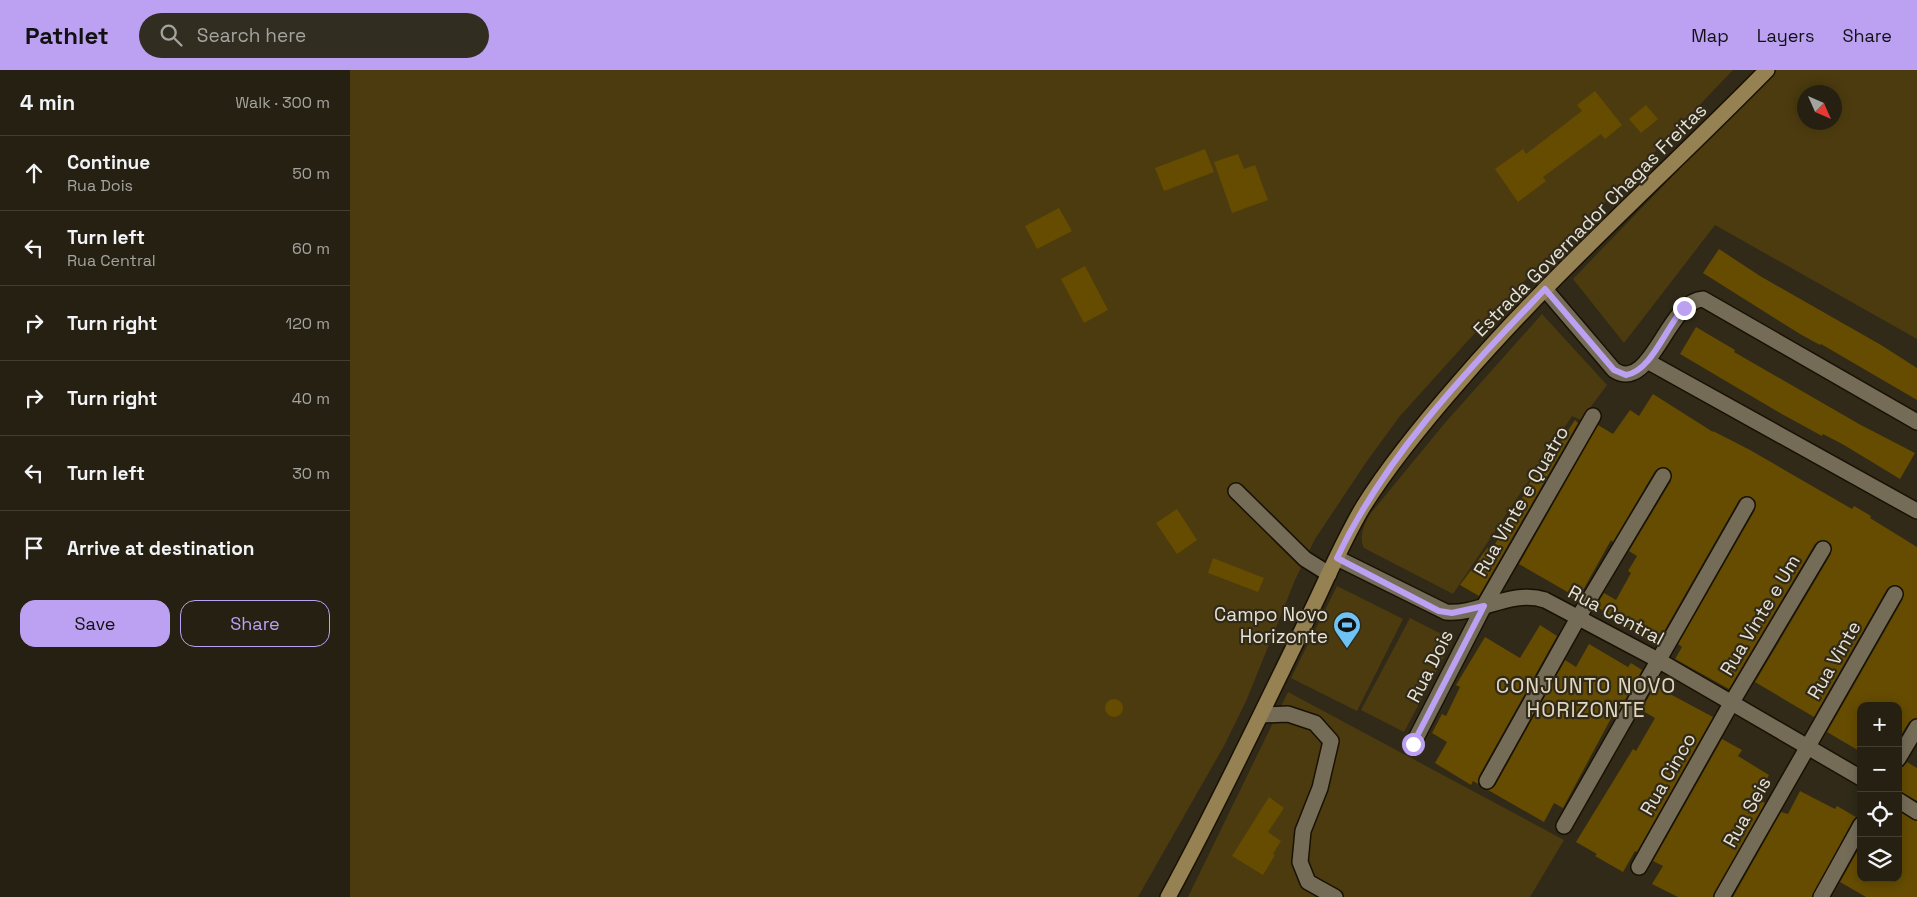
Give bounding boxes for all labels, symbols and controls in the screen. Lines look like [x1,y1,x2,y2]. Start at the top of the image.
search box [139,13,489,58]
text: Pathlet [25,20,109,51]
icon: search [157,21,185,49]
text: Search here [197,23,306,48]
text: Map [1691,24,1729,47]
text: Layers [1757,24,1814,47]
text: Share [1842,24,1892,47]
north arrow [1797,85,1842,130]
text: 4 min [20,89,75,116]
text: Walk · 300 m [235,92,330,113]
street label: Estrada Governador Chagas Freitas [1468,98,1712,342]
text: Continue [67,150,150,175]
icon: ahead [20,159,48,187]
text: 50 m [292,163,330,184]
text: Rua Dois [67,175,133,196]
text: Turn left [67,225,145,250]
icon: left [20,234,48,262]
text: 60 m [292,238,330,259]
text: Rua Central [67,250,156,271]
route end [1673,297,1696,320]
icon: right [20,309,48,337]
text: Turn right [67,311,157,336]
text: 120 m [286,313,330,334]
icon: right [20,384,48,412]
text: Turn right [67,386,157,411]
text: 40 m [292,388,330,409]
street label: Rua Vinte e Quatro [1468,421,1574,581]
icon: left [20,459,48,487]
text: Turn left [67,461,145,486]
text: 30 m [292,463,330,484]
icon: arrive [20,534,48,562]
text: Arrive at destination [67,536,255,561]
street label: Rua Vinte e Um [1714,550,1806,680]
street label: Rua Central [1564,579,1668,651]
button: Save [20,600,170,647]
button: Share [180,600,330,647]
place label: Campo Novo Horizonte [1214,602,1328,649]
sports icon: Campo Novo Horizonte [1332,610,1362,649]
street label: Rua Vinte [1802,616,1866,704]
street label: Rua Dois [1401,625,1459,707]
district label: CONJUNTO NOVO HORIZONTE [1496,672,1676,723]
map controls [1857,702,1902,882]
button: + [1857,702,1902,747]
street label: Rua Cinco [1634,728,1702,820]
route start [1402,733,1425,756]
button: − [1857,747,1902,792]
street label: Rua Seis [1717,772,1777,852]
button: locate [1857,792,1902,837]
button: layers [1857,837,1902,882]

